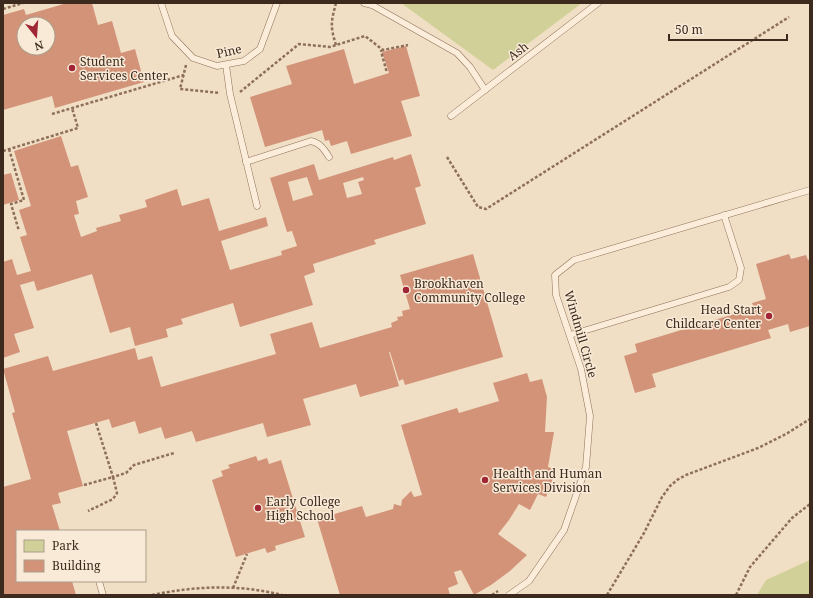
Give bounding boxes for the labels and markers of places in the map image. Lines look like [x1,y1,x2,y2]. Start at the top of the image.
place label: Student Services Center [80,53,168,84]
marker: Student Services Center [67,63,77,73]
place label: Brookhaven Community College [414,275,525,306]
marker: Brookhaven Community College [401,285,411,295]
place label: Head Start Childcare Center [665,301,761,332]
marker: Head Start Childcare Center [764,311,774,321]
place label: Health and Human Services Division [493,465,603,496]
marker: Health and Human Services Division [480,475,490,485]
place label: Early College High School [266,493,341,524]
marker: Early College High School [253,503,263,513]

